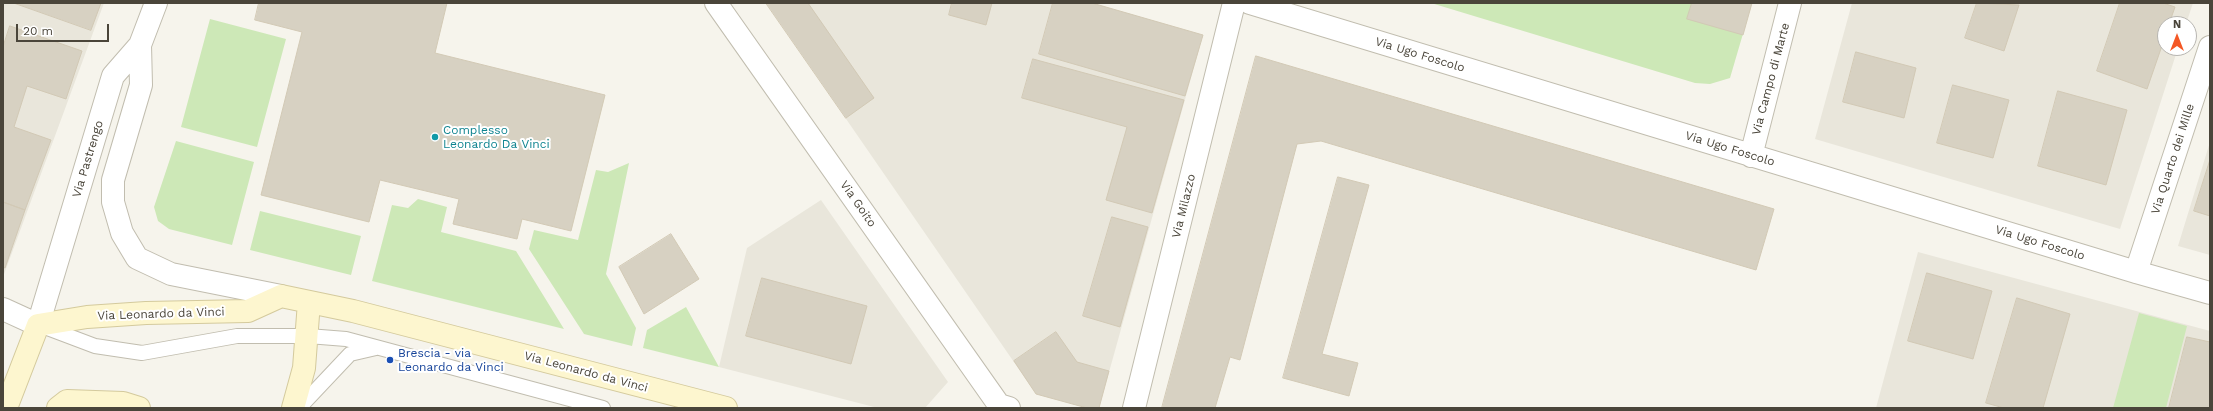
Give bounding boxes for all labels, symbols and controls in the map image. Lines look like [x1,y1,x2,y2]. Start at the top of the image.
scale bar [18,16,111,42]
north arrow [2157,16,2197,56]
text: N [2173,18,2181,31]
street label: Via Campo di Marte [1749,21,1793,137]
text: 20 m [23,24,53,38]
street label: Via Ugo Foscolo [1373,35,1467,75]
street label: Via Quarto dei Mille [2148,102,2198,216]
street label: Via Pastrengo [69,119,107,199]
place label: Complesso Leonardo Da Vinci [443,123,550,151]
street label: Via Ugo Foscolo [1683,129,1777,169]
marker: Complesso Leonardo Da Vinci [430,132,440,142]
street label: Via Milazzo [1169,172,1199,240]
street label: Via Goito [837,178,879,230]
street label: Via Ugo Foscolo [1993,223,2087,263]
street label: Via Leonardo da Vinci [97,305,225,323]
place label: Brescia - via Leonardo da Vinci [398,346,504,374]
street label: Via Leonardo da Vinci [523,349,649,395]
marker: Brescia - via Leonardo da Vinci [385,355,395,365]

